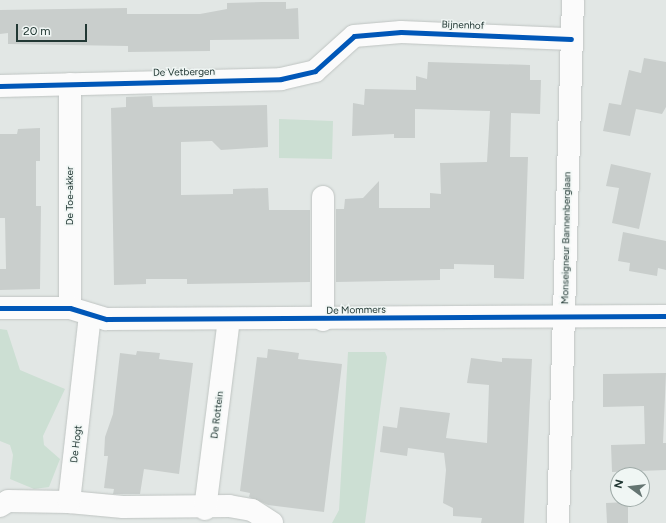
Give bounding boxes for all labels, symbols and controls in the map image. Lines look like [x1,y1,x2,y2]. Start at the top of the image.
scale bar [18,16,89,42]
street label: Bijnenhof [441,18,485,32]
text: 20 m [23,24,51,38]
street label: De Vetbergen [153,65,215,79]
street label: De Toe-akker [64,167,76,225]
street label: Monseigneur Bannenberglaan [559,172,573,304]
street label: De Mommers [326,303,386,317]
street label: De Rottein [208,391,226,439]
street label: De Hogt [68,425,84,463]
north arrow [610,467,650,507]
text: N [612,478,626,490]

